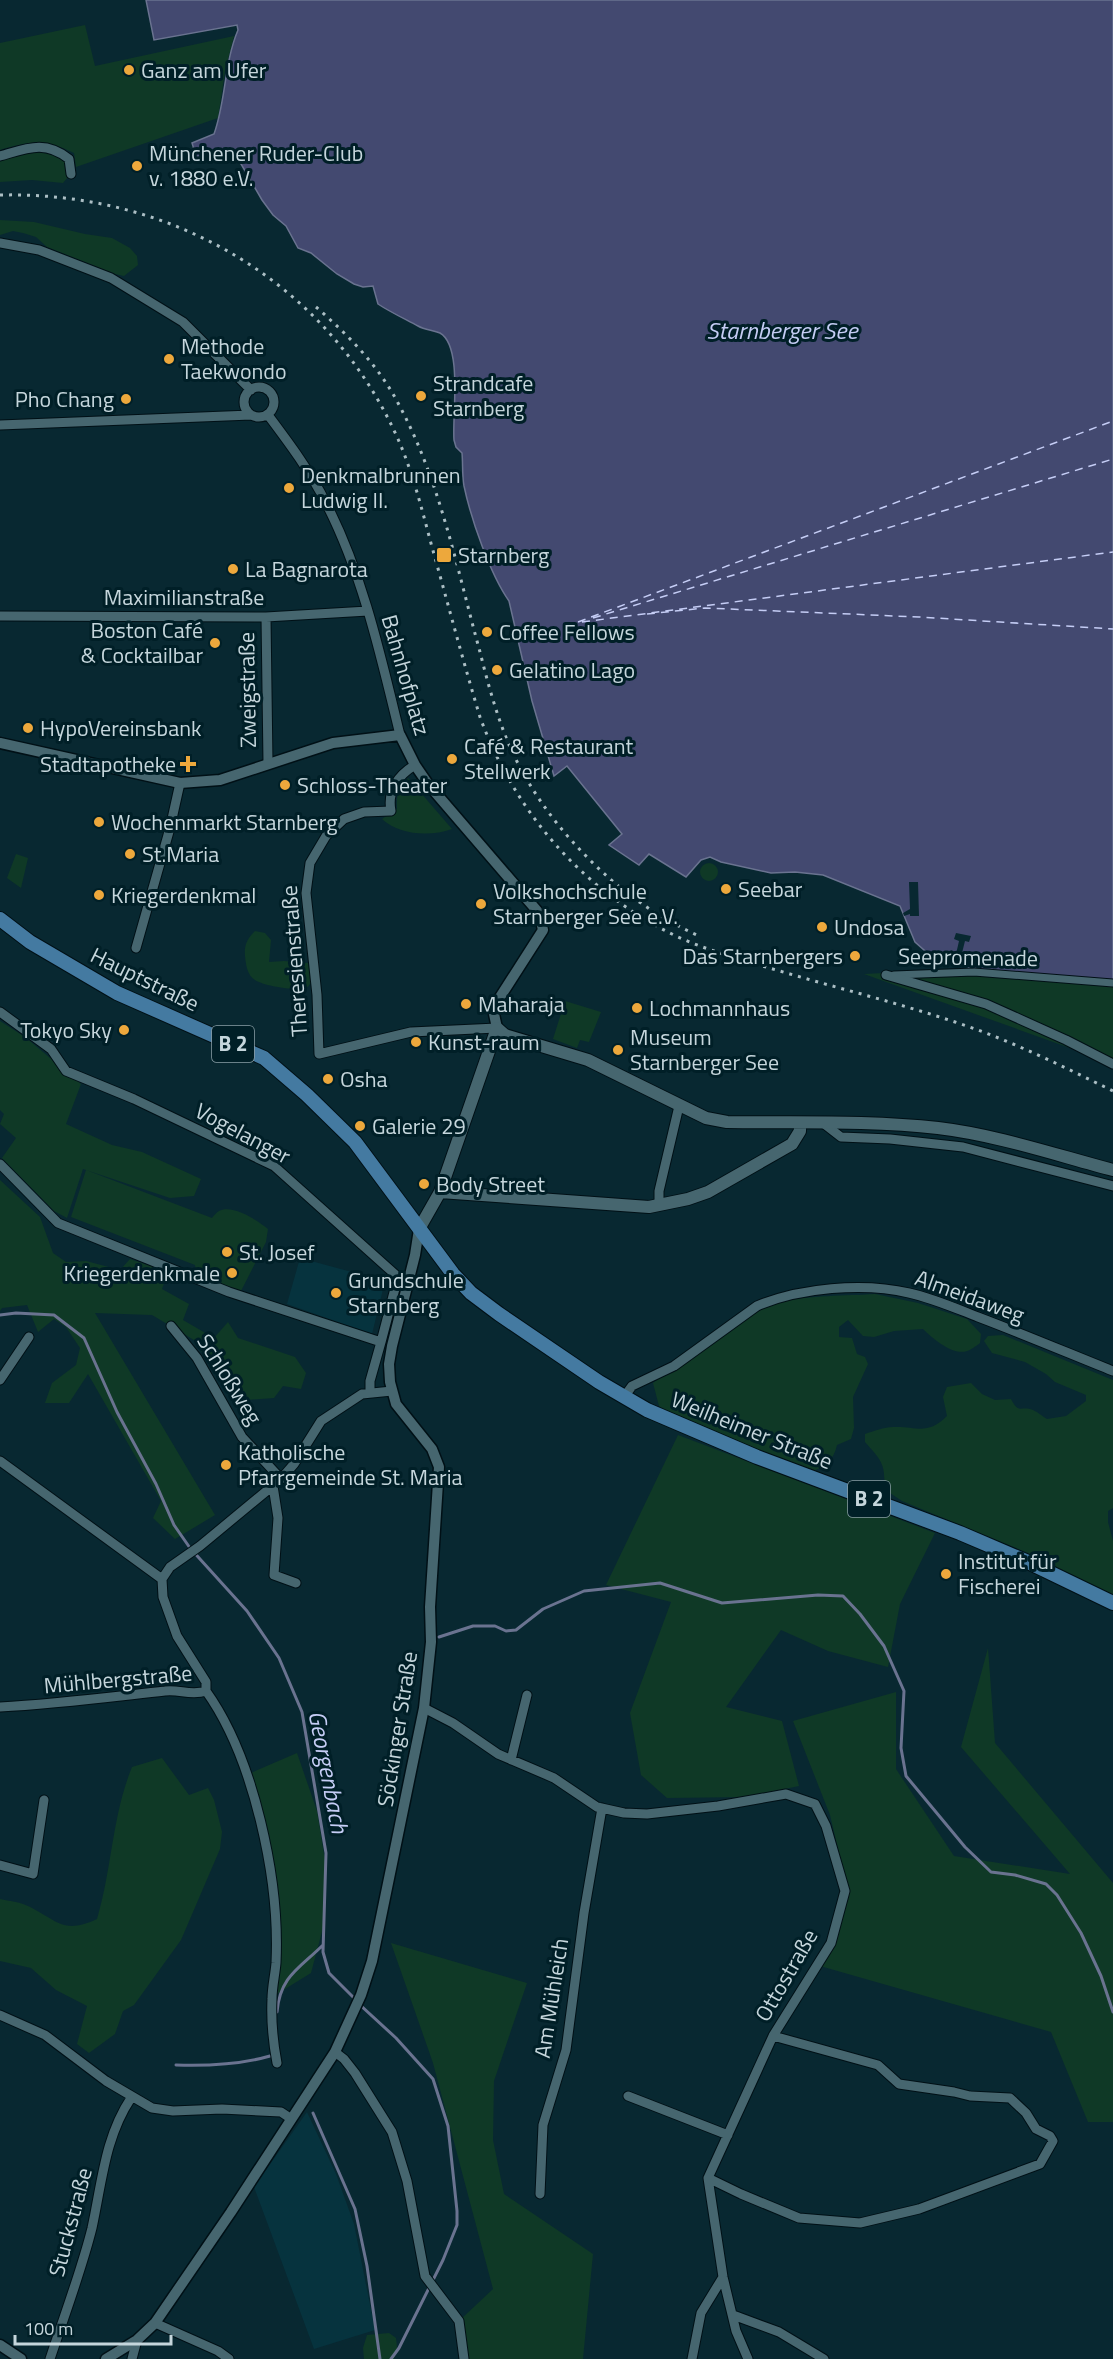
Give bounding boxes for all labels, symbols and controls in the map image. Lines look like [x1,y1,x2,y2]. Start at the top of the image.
place label: Ganz am Ufer [141,53,267,87]
marker: Ganz am Ufer [122,63,136,77]
place label: Münchener Ruder-Club v. 1880 e.V. [149,136,363,195]
marker: Münchener Ruder-Club v. 1880 e.V. [130,159,144,173]
water label: Starnberger See [707,312,859,348]
place label: Methode Taekwondo [181,329,287,388]
marker: Methode Taekwondo [162,352,176,366]
place label: Strandcafe Starnberg [433,366,533,425]
place label: Pho Chang [15,382,114,416]
marker: Strandcafe Starnberg [414,389,428,403]
marker: Pho Chang [119,392,133,406]
place label: Denkmalbrunnen Ludwig II. [301,458,461,517]
marker: Denkmalbrunnen Ludwig II. [282,481,296,495]
place label: Starnberg [458,538,549,572]
marker: Starnberg [435,546,453,564]
place label: La Bagnarota [245,552,368,586]
marker: La Bagnarota [226,562,240,576]
street label: Maximilianstraße [104,580,264,614]
street label: Bahnhofplatz [373,611,439,739]
place label: Boston Café & Cocktailbar [81,613,203,672]
place label: Coffee Fellows [499,615,635,649]
marker: Coffee Fellows [480,625,494,639]
street label: Zweigstraße [229,632,265,748]
marker: Boston Café & Cocktailbar [208,636,222,650]
place label: Gelatino Lago [509,653,635,687]
marker: Gelatino Lago [490,663,504,677]
place label: HypoVereinsbank [40,711,202,745]
marker: HypoVereinsbank [21,721,35,735]
place label: Café & Restaurant Stellwerk [464,729,634,788]
place label: Stadtapotheke [40,747,176,781]
marker: Café & Restaurant Stellwerk [445,752,459,766]
marker: Stadtapotheke [181,757,195,771]
place label: Schloss-Theater [297,768,448,802]
marker: Schloss-Theater [278,778,292,792]
place label: Wochenmarkt Starnberg [111,805,337,839]
marker: Wochenmarkt Starnberg [92,815,106,829]
place label: St.Maria [142,837,219,871]
marker: St.Maria [123,847,137,861]
place label: Seebar [738,872,803,906]
place label: Volkshochschule Starnberger See e.V. [493,874,678,933]
place label: Kriegerdenkmal [111,878,256,912]
marker: Seebar [719,882,733,896]
street label: Theresienstraße [272,884,316,1038]
marker: Kriegerdenkmal [92,888,106,902]
marker: Volkshochschule Starnberger See e.V. [474,897,488,911]
place label: Undosa [834,910,905,944]
marker: Undosa [815,920,829,934]
street label: Hauptstraße [85,938,205,1020]
place label: Das Starnbergers [682,939,843,973]
street label: Seepromenade [898,939,1038,975]
marker: Das Starnbergers [848,949,862,963]
place label: Maharaja [478,987,565,1021]
place label: Lochmannhaus [649,991,790,1025]
marker: Maharaja [459,997,473,1011]
marker: Lochmannhaus [630,1001,644,1015]
place label: Tokyo Sky [20,1013,112,1047]
place label: Museum Starnberger See [630,1020,779,1079]
marker: Tokyo Sky [117,1023,131,1037]
place label: Kunst-raum [428,1025,540,1059]
road number: B 2 [212,1026,254,1062]
marker: Kunst-raum [409,1035,423,1049]
marker: Museum Starnberger See [611,1043,625,1057]
place label: Osha [340,1062,388,1096]
marker: Osha [321,1072,335,1086]
street label: Vogelanger [189,1094,297,1173]
place label: Galerie 29 [372,1109,466,1143]
marker: Galerie 29 [353,1119,367,1133]
place label: Body Street [436,1167,545,1201]
marker: Body Street [417,1177,431,1191]
place label: St. Josef [239,1235,315,1269]
marker: St. Josef [220,1245,234,1259]
place label: Kriegerdenkmale [64,1256,220,1290]
street label: Almeidaweg [911,1260,1029,1332]
place label: Grundschule Starnberg [348,1263,464,1322]
marker: Kriegerdenkmale [225,1266,239,1280]
marker: Grundschule Starnberg [329,1286,343,1300]
street label: Schloßweg [189,1327,271,1431]
street label: Weilheimer Straße [666,1382,838,1478]
place label: Katholische Pfarrgemeinde St. Maria [238,1435,463,1494]
marker: Katholische Pfarrgemeinde St. Maria [219,1458,233,1472]
road number: B 2 [848,1481,890,1517]
place label: Institut für Fischerei [958,1544,1057,1603]
marker: Institut für Fischerei [939,1567,953,1581]
street label: Söckinger Straße [368,1649,426,1809]
street label: Mühlbergstraße [42,1656,194,1702]
water label: Georgenbach [299,1707,359,1837]
street label: Ottostraße [746,1922,826,2028]
street label: Am Mühleich [525,1936,577,2060]
street label: Stuckstraße [39,2164,101,2280]
scale bar [15,2308,171,2346]
text: 100 m [24,2315,73,2342]

